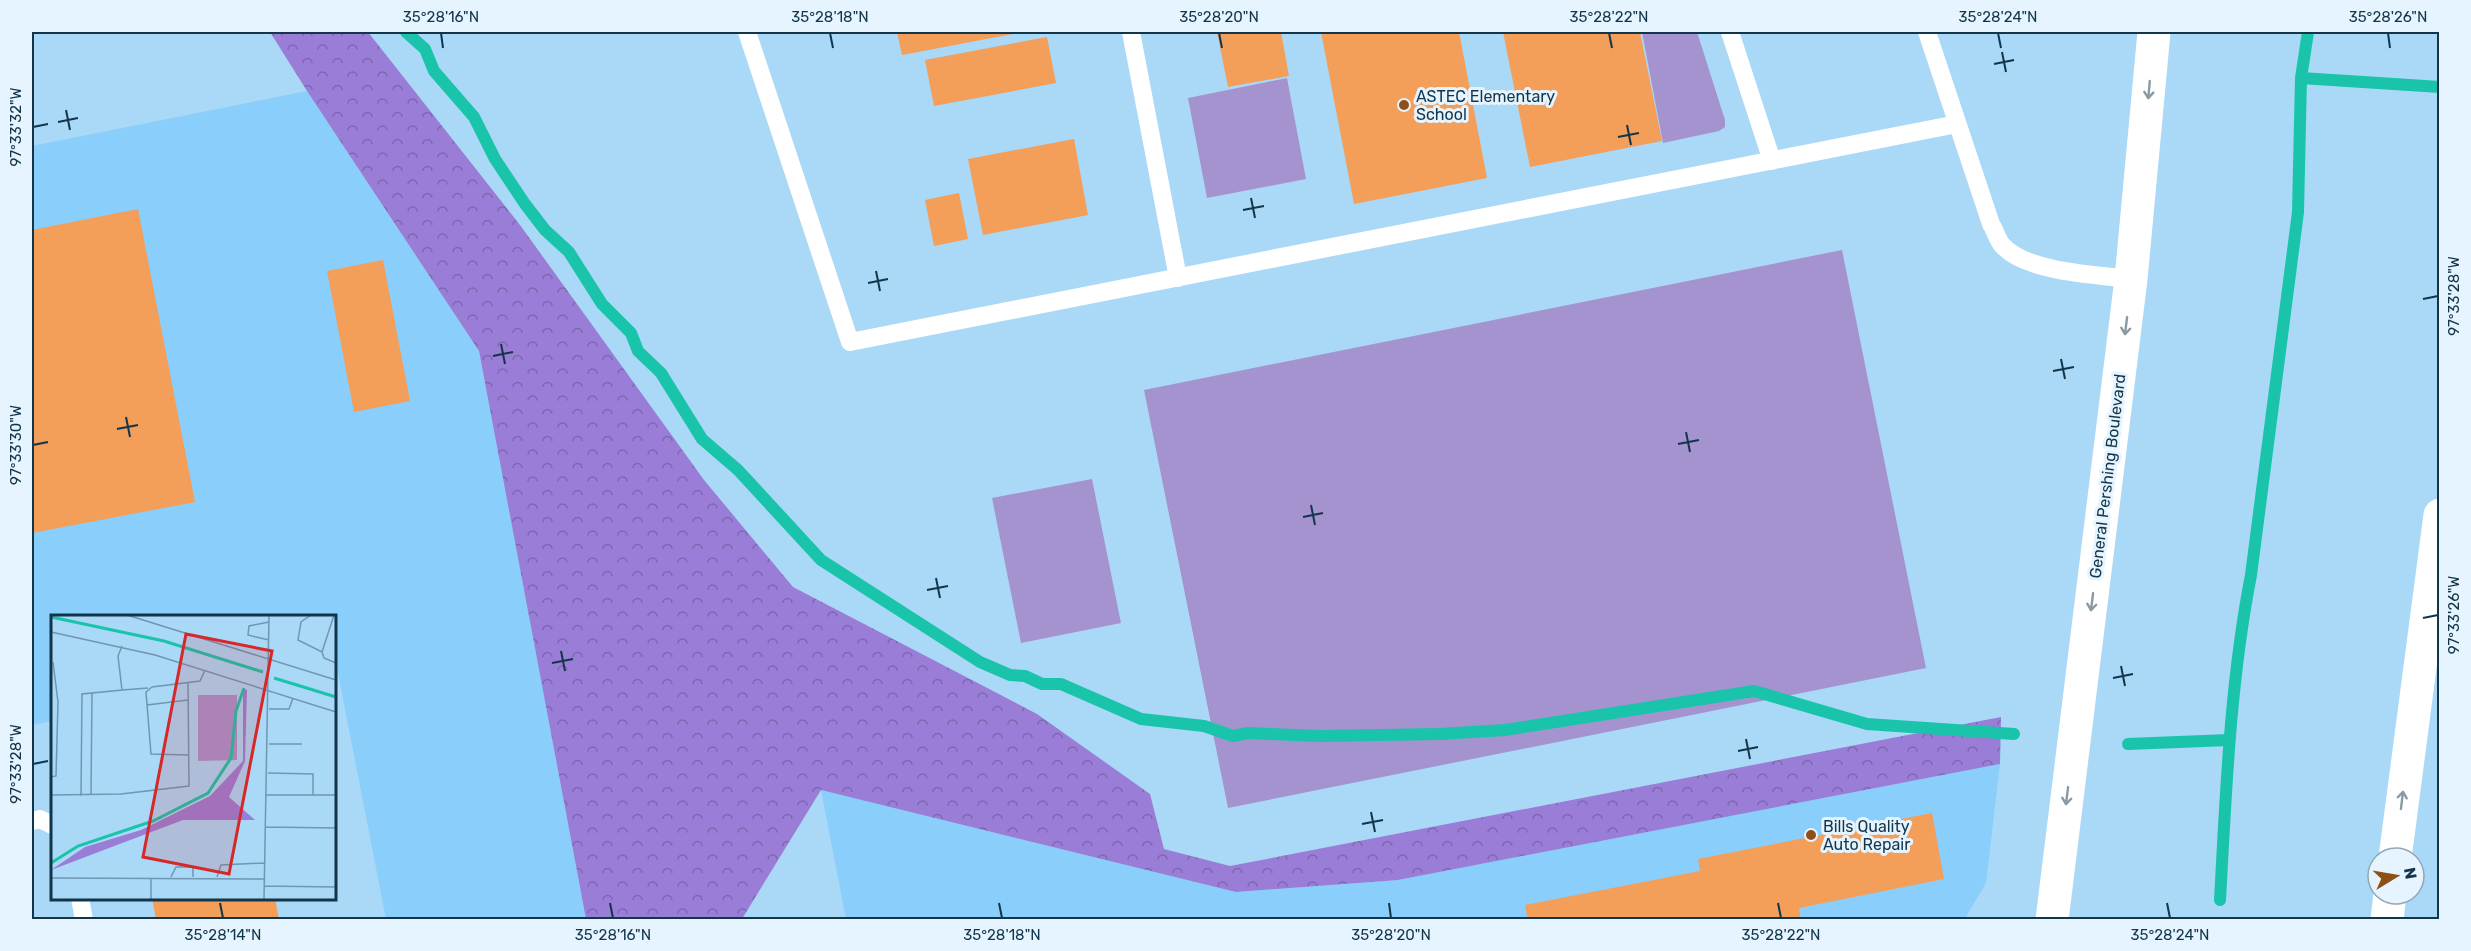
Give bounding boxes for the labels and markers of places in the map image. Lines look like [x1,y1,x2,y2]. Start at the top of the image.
place label: ASTEC Elementary School [1416,87,1555,124]
marker: ASTEC Elementary School [1397,98,1411,112]
place label: Bills Quality Auto Repair [1823,817,1910,854]
marker: Bills Quality Auto Repair [1804,828,1818,842]

